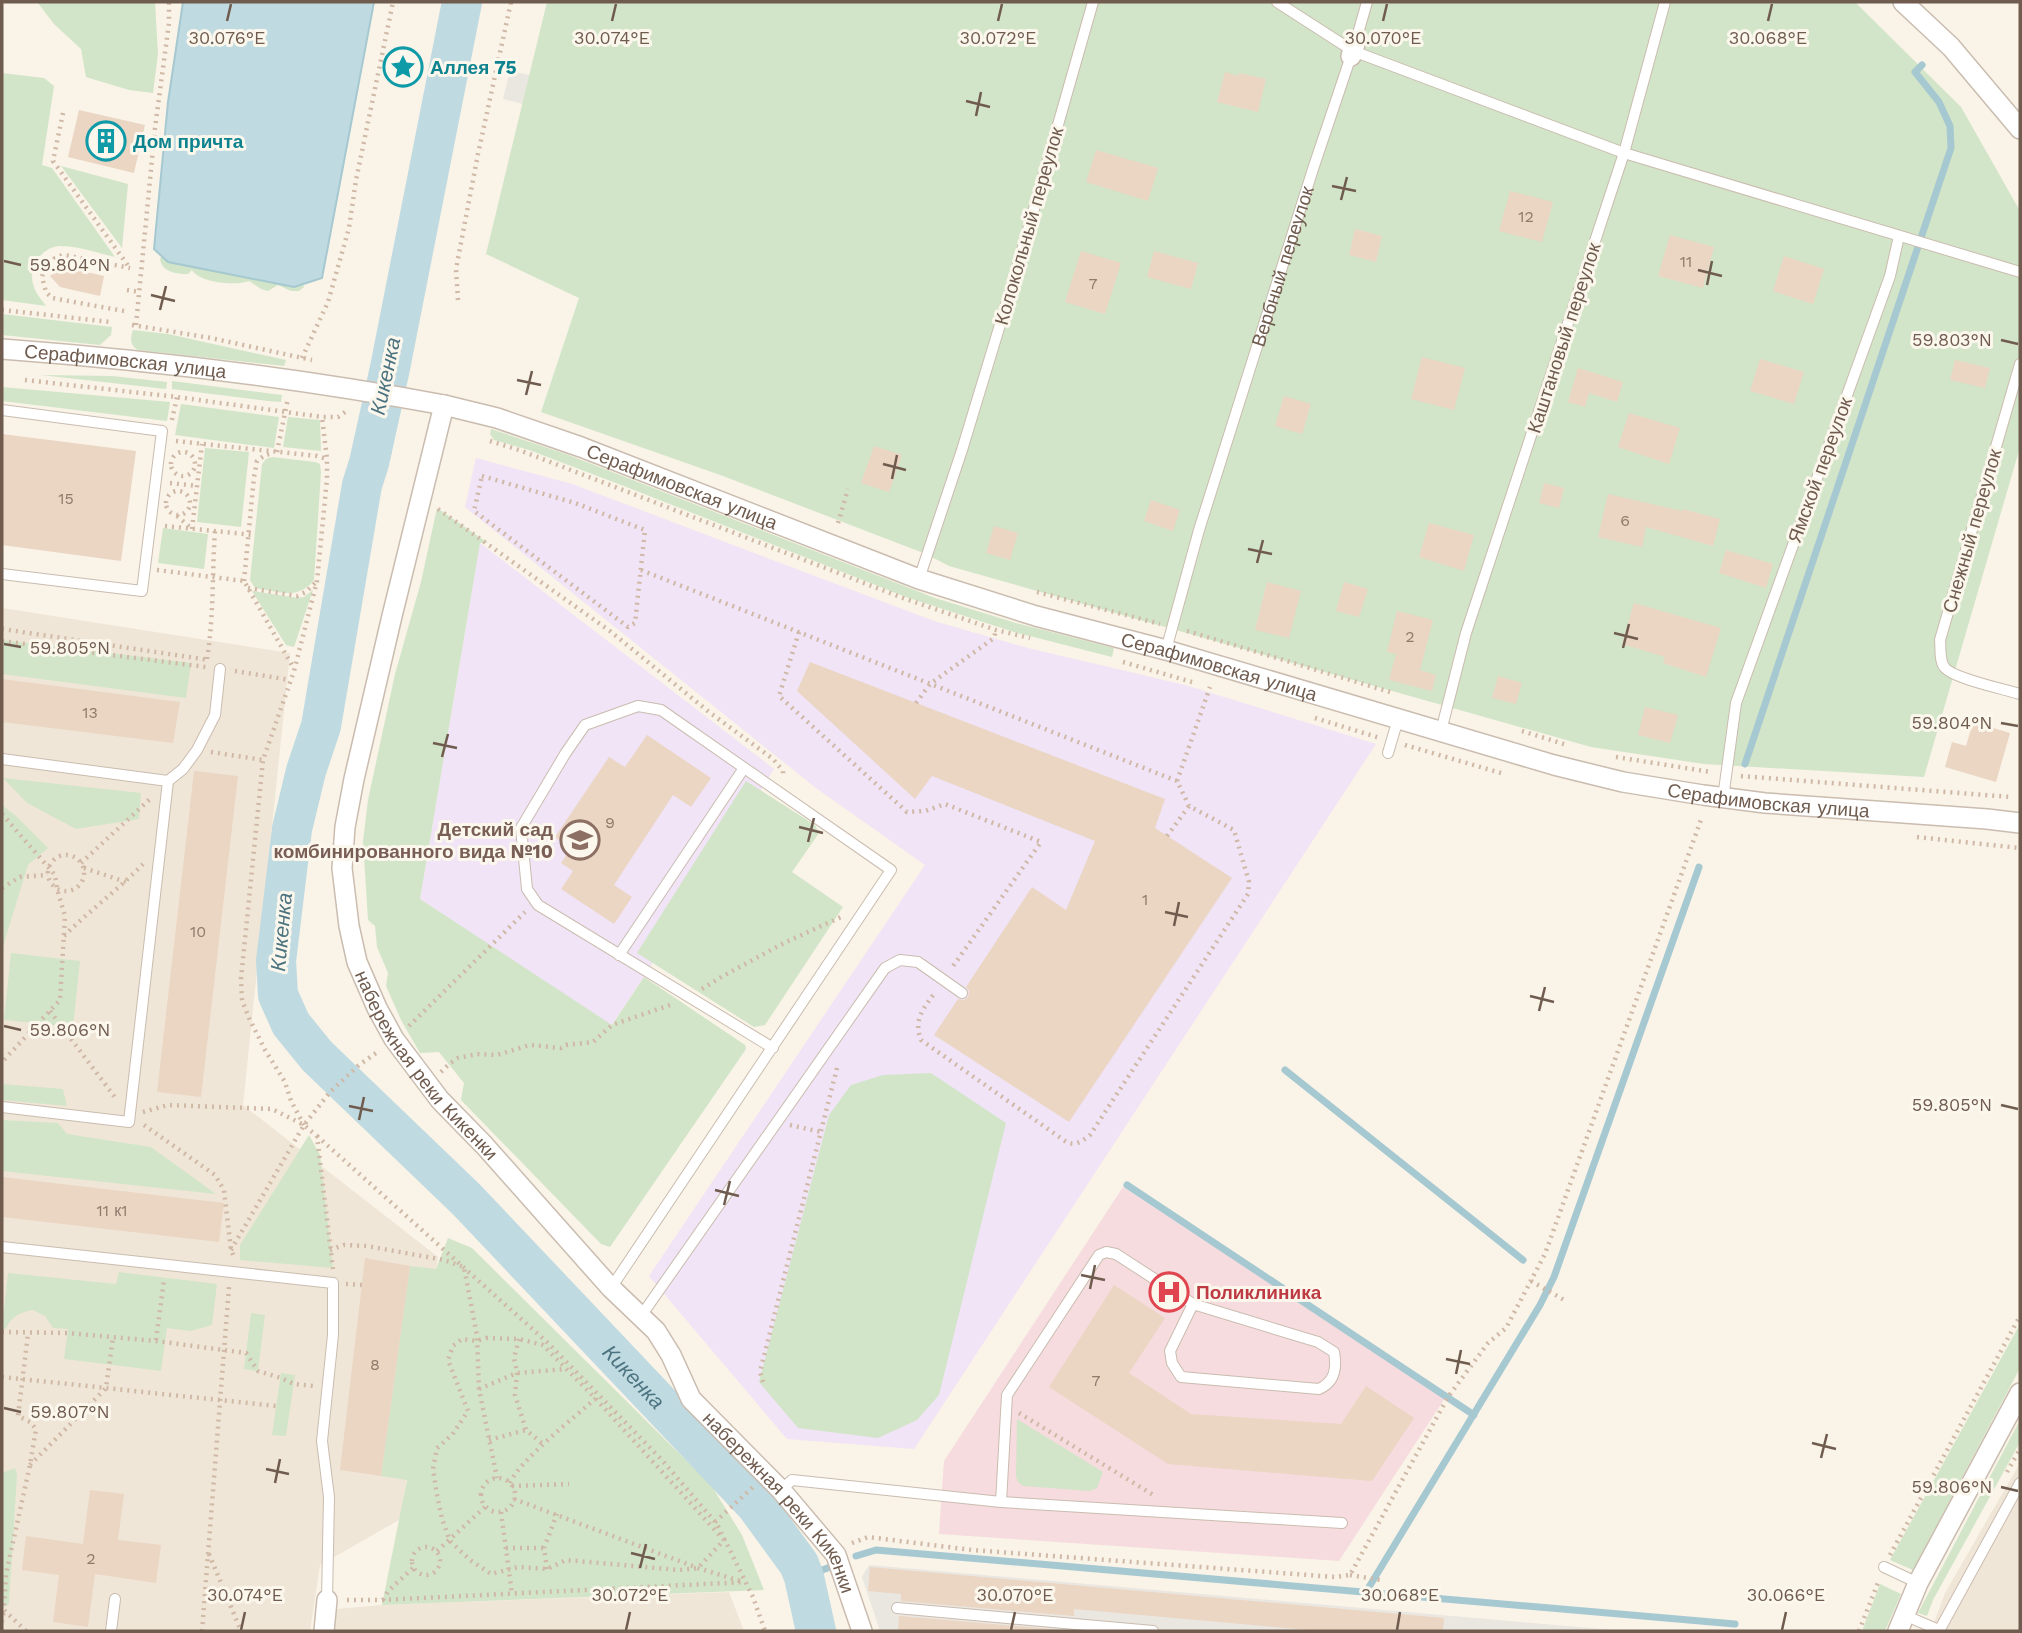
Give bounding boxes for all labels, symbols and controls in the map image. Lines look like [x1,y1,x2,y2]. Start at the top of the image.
text: 30.076°E [189,27,265,48]
text: 30.074°E [574,27,650,48]
text: 30.072°E [960,27,1036,48]
text: 30.070°E [1344,27,1422,48]
text: 30.068°E [1729,27,1807,48]
place icon: Аллея 75 [382,46,424,88]
place label: Аллея 75 [430,56,517,79]
building icon: Дом причта [85,120,127,162]
street label: Колокольный переулок [990,124,1068,328]
place label: Дом причта [133,130,244,153]
street label: Вербный переулок [1246,182,1319,349]
house number: 12 [1518,207,1534,226]
street label: Каштановый переулок [1522,239,1606,436]
house number: 11 [1680,252,1692,271]
text: 59.804°N [30,254,110,275]
house number: 7 [1089,274,1098,293]
text: 59.803°N [1912,329,1992,350]
water label: Кикенка [365,335,405,417]
street label: Серафимовская улица [23,339,228,383]
street label: Ямской переулок [1783,393,1857,546]
street label: Серафимовская улица [583,439,781,534]
street label: Снежный переулок [1938,446,2007,616]
house number: 15 [58,489,74,508]
house number: 6 [1620,511,1630,530]
street label: Серафимовская улица [1119,627,1320,706]
house number: 2 [1405,627,1415,646]
text: 59.805°N [30,637,110,658]
house number: 13 [82,703,98,722]
text: 59.804°N [1912,712,1992,733]
street label: Серафимовская улица [1666,778,1871,822]
house number: 9 [605,813,615,832]
place label: Детский сад комбинированного вида №10 [274,818,553,863]
school or university icon: Детский сад комбинированного вида №10 [559,819,601,861]
house number: 1 [1142,890,1148,909]
water label: Кикенка [265,892,297,972]
house number: 10 [190,922,206,941]
street label: набережная реки Кикенки [350,967,503,1164]
text: 59.806°N [30,1019,110,1040]
text: 59.805°N [1912,1094,1992,1115]
house number: 11 к1 [96,1201,128,1220]
hospital icon: Поликлиника [1148,1271,1190,1313]
place label: Поликлиника [1196,1281,1322,1304]
water label: Кикенка [598,1339,670,1414]
house number: 8 [370,1355,380,1374]
house number: 7 [1092,1371,1101,1390]
text: 59.807°N [30,1401,110,1422]
street label: набережная реки Кикенки [698,1407,860,1596]
text: 59.806°N [1912,1476,1992,1497]
house number: 2 [86,1549,96,1568]
text: 30.074°E [207,1584,283,1605]
text: 30.072°E [592,1584,668,1605]
text: 30.070°E [976,1584,1054,1605]
text: 30.068°E [1361,1584,1439,1605]
text: 30.066°E [1747,1584,1825,1605]

